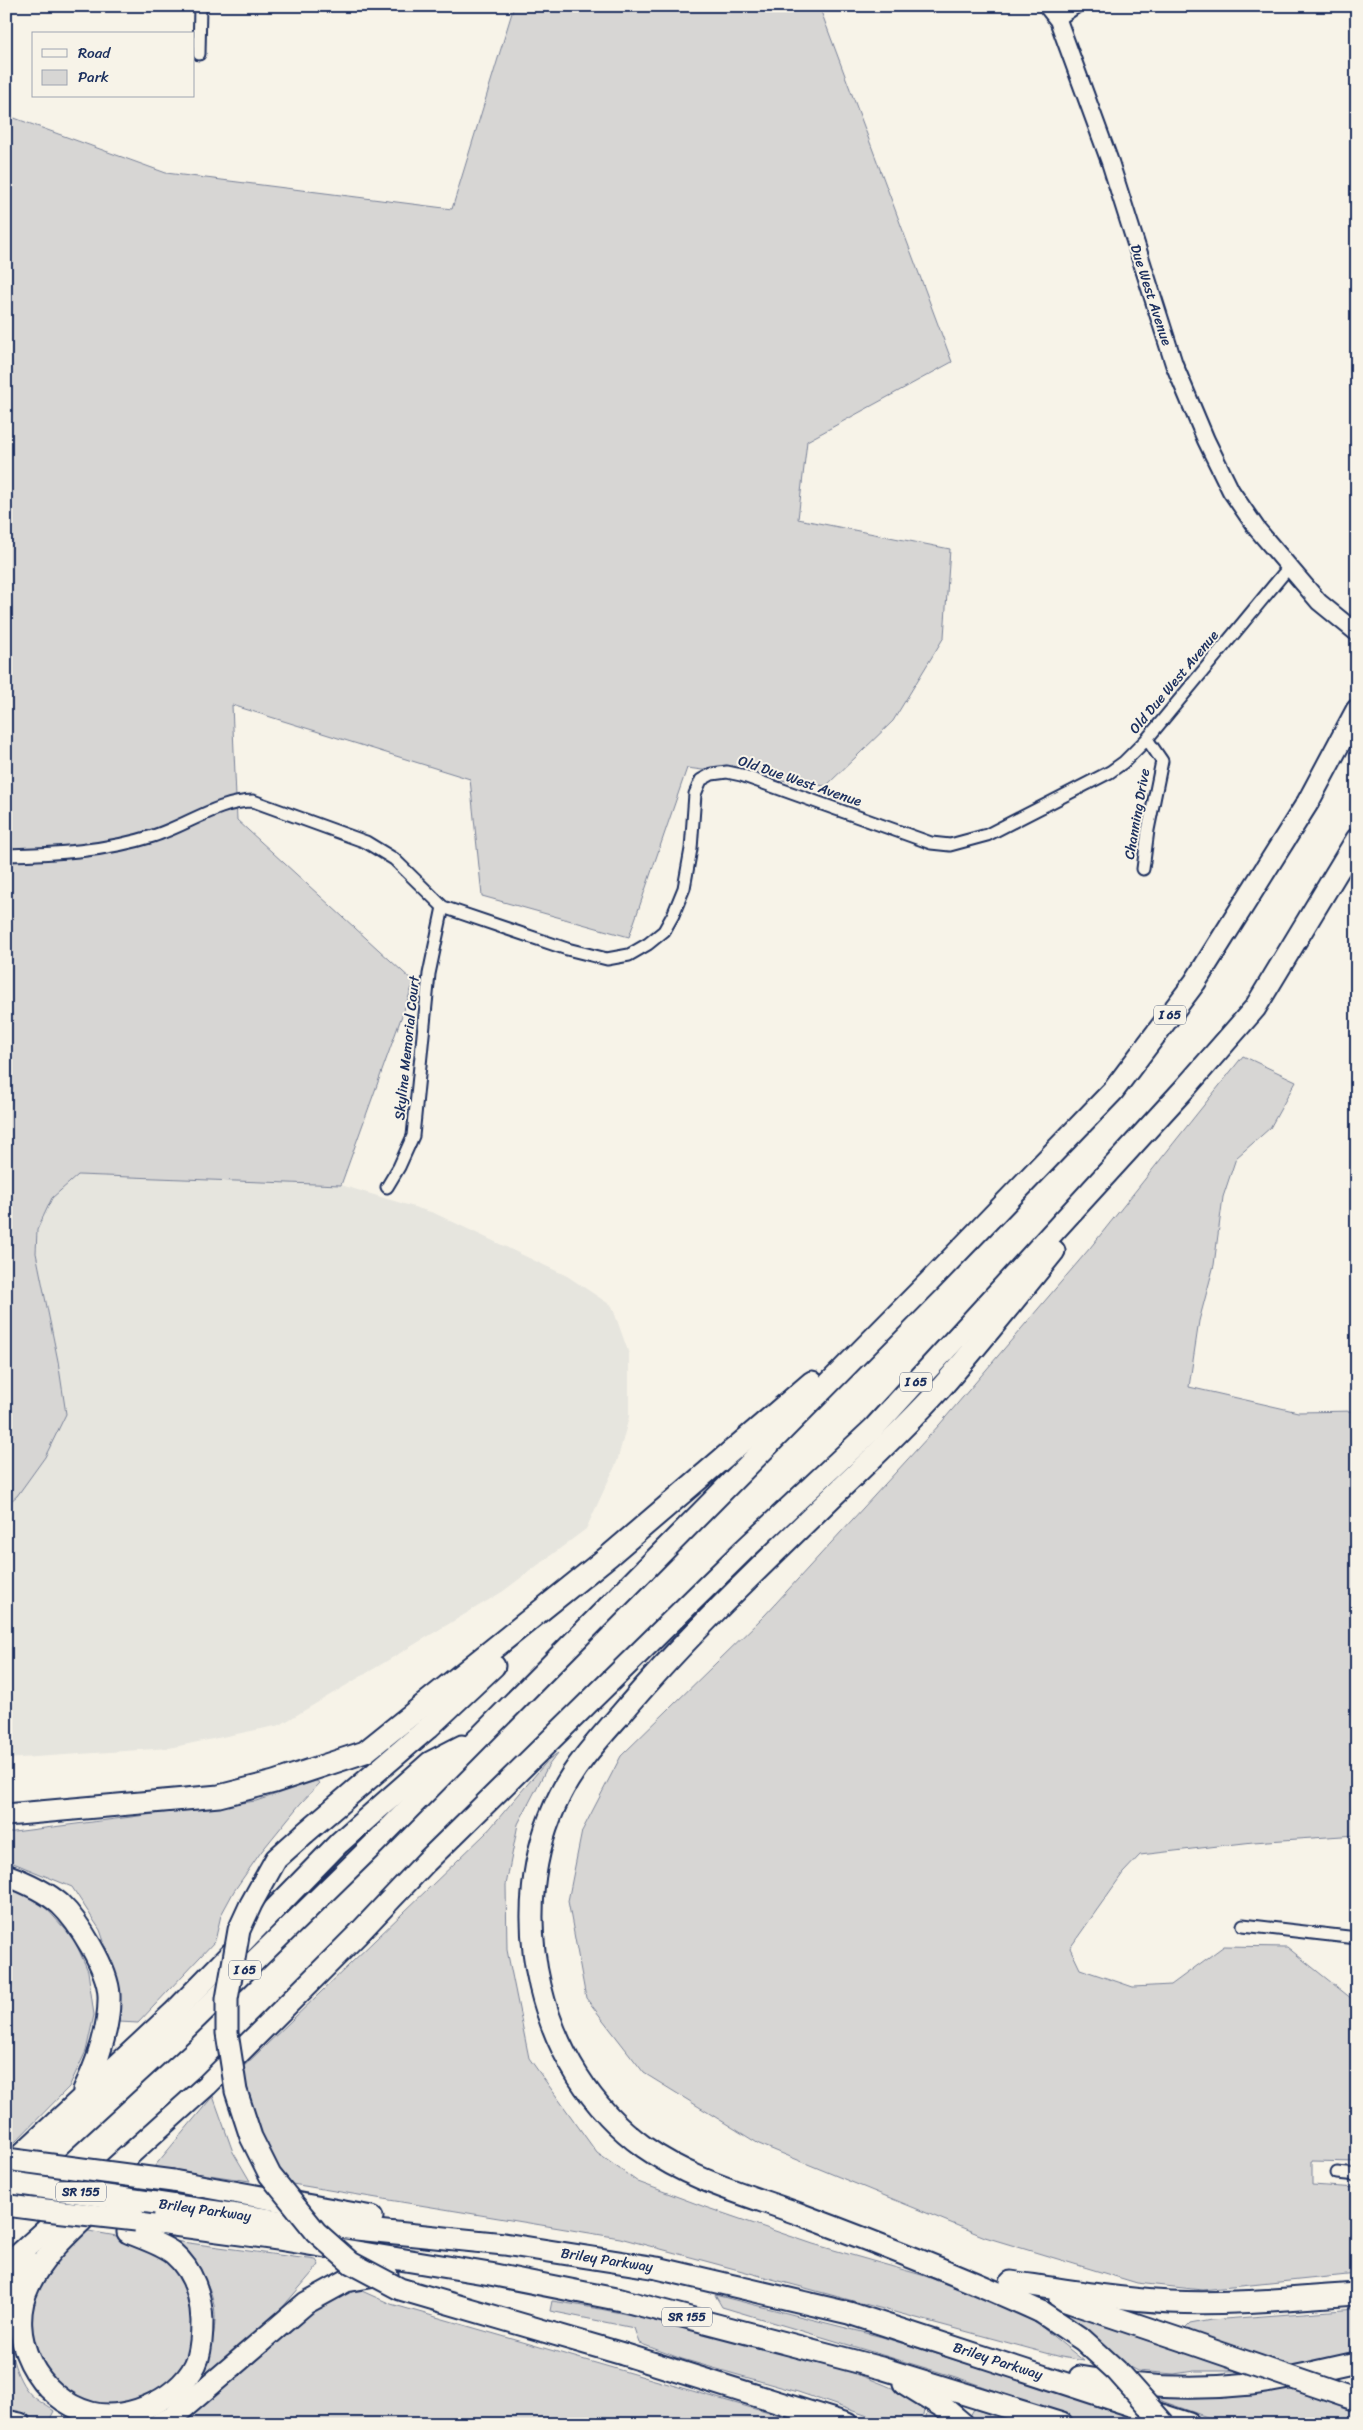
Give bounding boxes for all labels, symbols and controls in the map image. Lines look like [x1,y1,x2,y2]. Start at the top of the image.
legend [32,32,195,98]
text: Road [78,40,111,66]
text: Park [78,64,109,90]
street label: Due West Avenue [1123,241,1179,349]
street label: Old Due West Avenue [1123,624,1225,740]
street label: Old Due West Avenue [735,748,865,814]
street label: Channing Drive [1117,766,1157,862]
street label: Skyline Memorial Court [387,973,427,1121]
road number: I 65 [1154,1006,1186,1024]
road number: I 65 [900,1372,932,1391]
road number: I 65 [229,1960,261,1980]
road number: SR 155 [56,2182,106,2202]
street label: Briley Parkway [157,2191,254,2229]
street label: Briley Parkway [559,2240,656,2280]
road number: SR 155 [662,2308,712,2326]
street label: Briley Parkway [950,2335,1047,2387]

